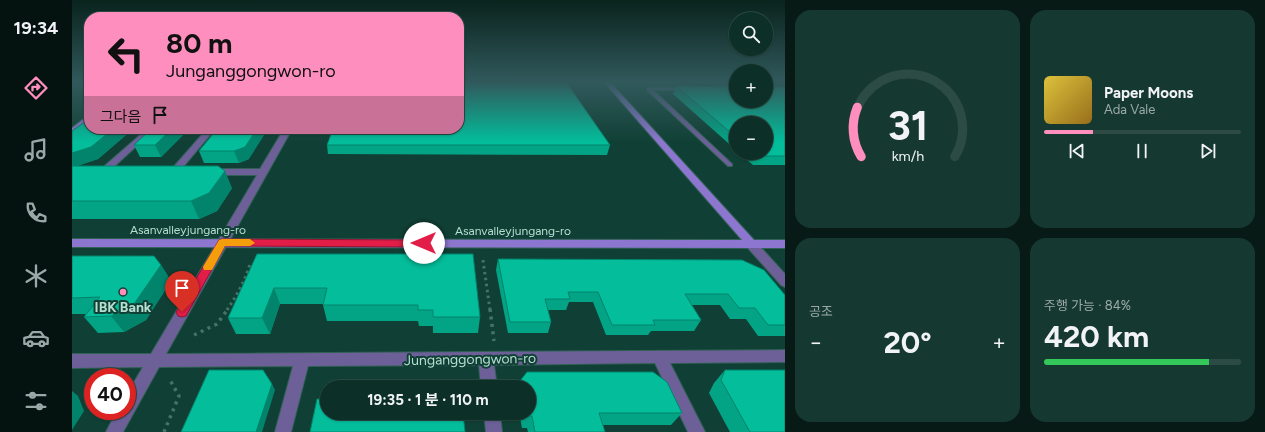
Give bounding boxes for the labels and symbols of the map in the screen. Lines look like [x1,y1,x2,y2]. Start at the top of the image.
position arrow [403,222,445,264]
street label: Asanvalleyjungang-ro [130,223,246,237]
street label: Asanvalleyjungang-ro [455,224,571,238]
pin [165,271,199,312]
marker: IBK Bank [118,287,128,297]
place label: IBK Bank [95,299,152,316]
street label: Junganggongwon-ro [404,350,536,369]
speed limit sign: 40 [84,368,136,420]

